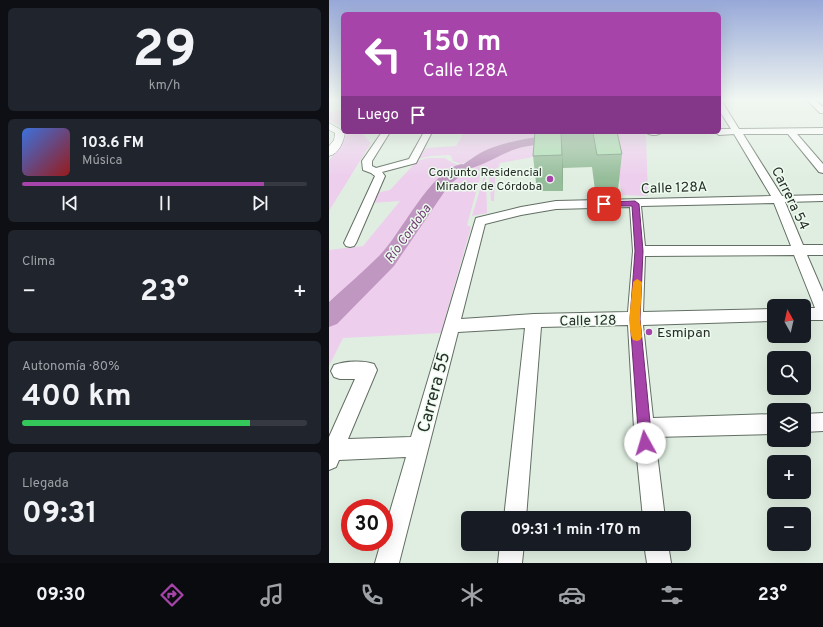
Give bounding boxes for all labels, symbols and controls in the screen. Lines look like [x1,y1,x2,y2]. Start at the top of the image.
text: 29 [133,19,196,85]
text: 150 m [423,25,501,61]
icon: left [357,28,409,80]
text: Calle 128A [423,60,508,83]
text: km/h [149,78,180,94]
icon: arrive [407,104,429,126]
text: Luego [357,106,399,125]
text: 103.6 FM [82,134,144,153]
text: Música [82,153,122,169]
street label: Carrera 54 [767,164,812,233]
place label: Conjunto Residencial Mirador de Córdoba [429,165,542,195]
marker: Conjunto Residencial Mirador de Córdoba [545,174,555,184]
street label: Calle 128A [641,179,707,198]
pin [587,187,621,221]
icon: previous [59,192,81,214]
icon: pause [154,192,176,214]
icon: next [249,192,271,214]
icon: arrive [593,193,615,215]
water label: Río Cordoba [382,202,435,267]
text: Clima [22,254,55,270]
text: 23° [140,274,189,311]
text: − [22,279,36,306]
text: + [293,279,307,306]
north arrow [767,299,811,343]
map controls [767,299,811,551]
street label: Calle 128 [559,313,617,330]
place label: Esmipan [657,325,711,342]
marker: Esmipan [644,327,654,337]
street label: Carrera 55 [414,350,456,435]
button: search [767,351,811,395]
text: Autonomía · 80% [22,359,120,375]
text: 400 km [22,379,131,416]
button: layers [767,403,811,447]
position arrow [624,422,666,464]
button: + [767,455,811,499]
text: Llegada [22,476,69,492]
text: 09:31 [22,496,97,533]
speed limit sign: 30 [341,499,393,551]
button: − [767,507,811,551]
text: 09:31 · 1 min · 170 m [511,521,641,540]
icon: directions [158,581,186,609]
icon: music [258,581,286,609]
icon: phone [358,581,386,609]
icon: climate [458,581,486,609]
icon: car [558,581,586,609]
icon: filters [658,581,686,609]
text: 09:30 [36,584,86,607]
text: 23° [758,584,787,607]

